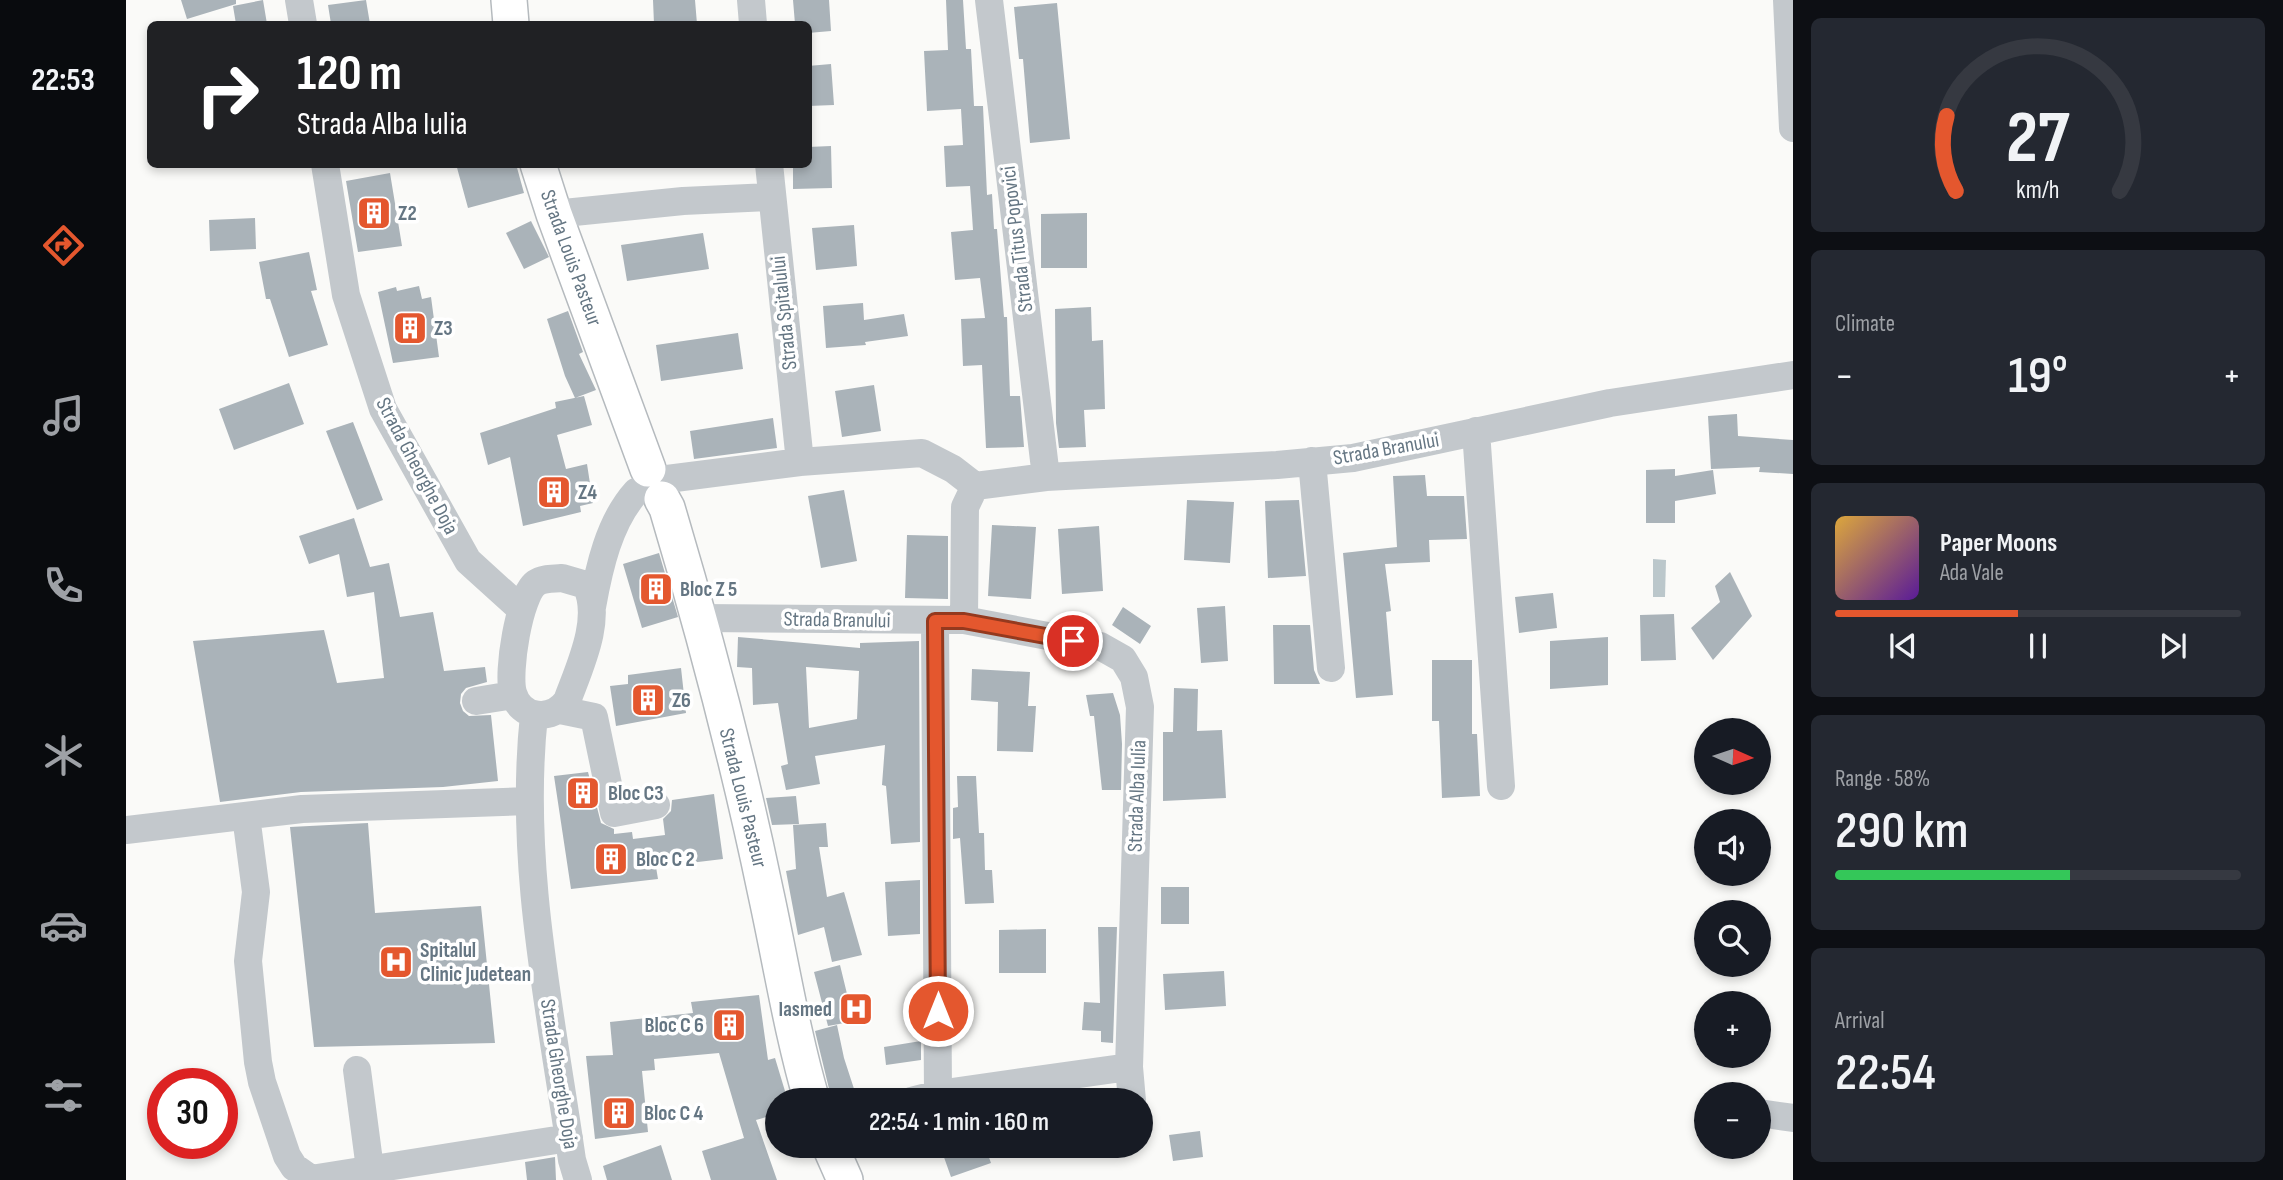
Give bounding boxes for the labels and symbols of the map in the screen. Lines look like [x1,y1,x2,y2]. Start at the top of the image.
street label: Strada Titus Popovici [996,165,1038,313]
street label: Strada Louis Pasteur [535,187,607,329]
building icon: Z2 [355,194,393,232]
place label: Z2 [398,201,417,226]
street label: Strada Spitalului [766,255,802,371]
building icon: Z3 [391,309,429,347]
place label: Z3 [434,316,453,341]
street label: Strada Gheorghe Doja [370,393,464,539]
street label: Strada Branului [1331,427,1441,471]
building icon: Z4 [535,473,573,511]
place label: Z4 [578,480,597,505]
building icon: Bloc Z 5 [637,570,675,608]
place label: Bloc Z 5 [680,577,737,602]
street label: Strada Branului [783,607,891,633]
pin [1043,611,1103,671]
building icon: Z6 [629,681,667,719]
place label: Z6 [672,688,691,713]
north arrow [1694,718,1771,794]
street label: Strada Louis Pasteur [714,726,772,870]
street label: Strada Alba Iulia [1123,740,1151,852]
building icon: Bloc C3 [564,774,602,812]
place label: Bloc C3 [608,781,664,806]
building icon: Bloc C 2 [592,840,630,878]
place label: Bloc C 2 [636,847,695,872]
place label: Spitalul Clinic Judetean [420,938,531,987]
hospital icon: Spitalul Clinic Judetean [377,943,415,981]
position arrow [901,974,975,1048]
hospital icon: Iasmed [837,990,875,1028]
street label: Strada Gheorghe Doja [535,997,583,1151]
place label: Iasmed [779,997,832,1022]
building icon: Bloc C 6 [710,1006,748,1044]
place label: Bloc C 6 [645,1013,704,1038]
speed limit sign: 30 [147,1068,238,1159]
building icon: Bloc C 4 [600,1094,638,1132]
place label: Bloc C 4 [644,1101,704,1126]

